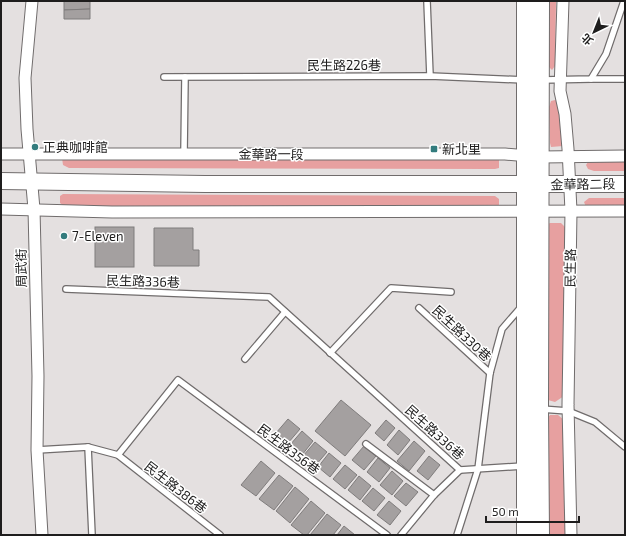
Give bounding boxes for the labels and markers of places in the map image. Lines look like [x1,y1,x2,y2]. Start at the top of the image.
place label: 正典咖啡館 [43,139,108,155]
place label: 新北里 [442,141,481,157]
marker: 正典咖啡館 [30,142,40,152]
marker: 新北里 [429,144,439,154]
place label: 7-Eleven [72,228,124,244]
marker: 7-Eleven [59,231,69,241]

